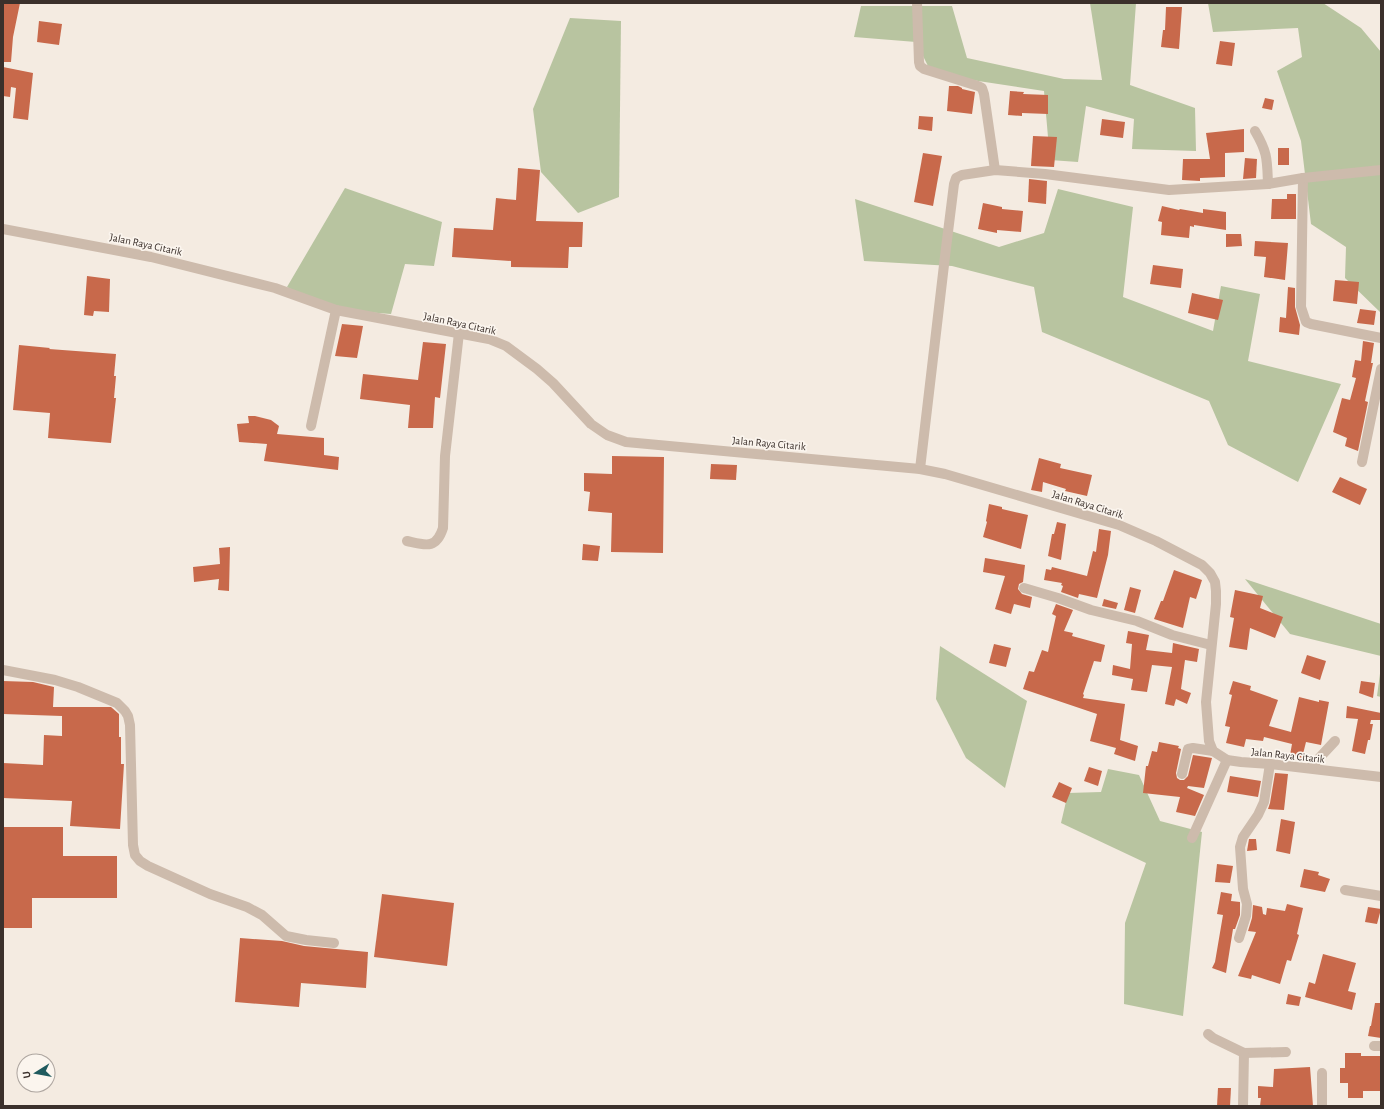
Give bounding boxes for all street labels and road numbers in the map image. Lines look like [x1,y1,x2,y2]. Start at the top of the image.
street label: Jalan Raya Citarik [109,231,183,258]
street label: Jalan Raya Citarik [423,310,497,337]
street label: Jalan Raya Citarik [732,435,806,452]
street label: Jalan Raya Citarik [1051,488,1125,521]
street label: Jalan Raya Citarik [1251,746,1325,765]

